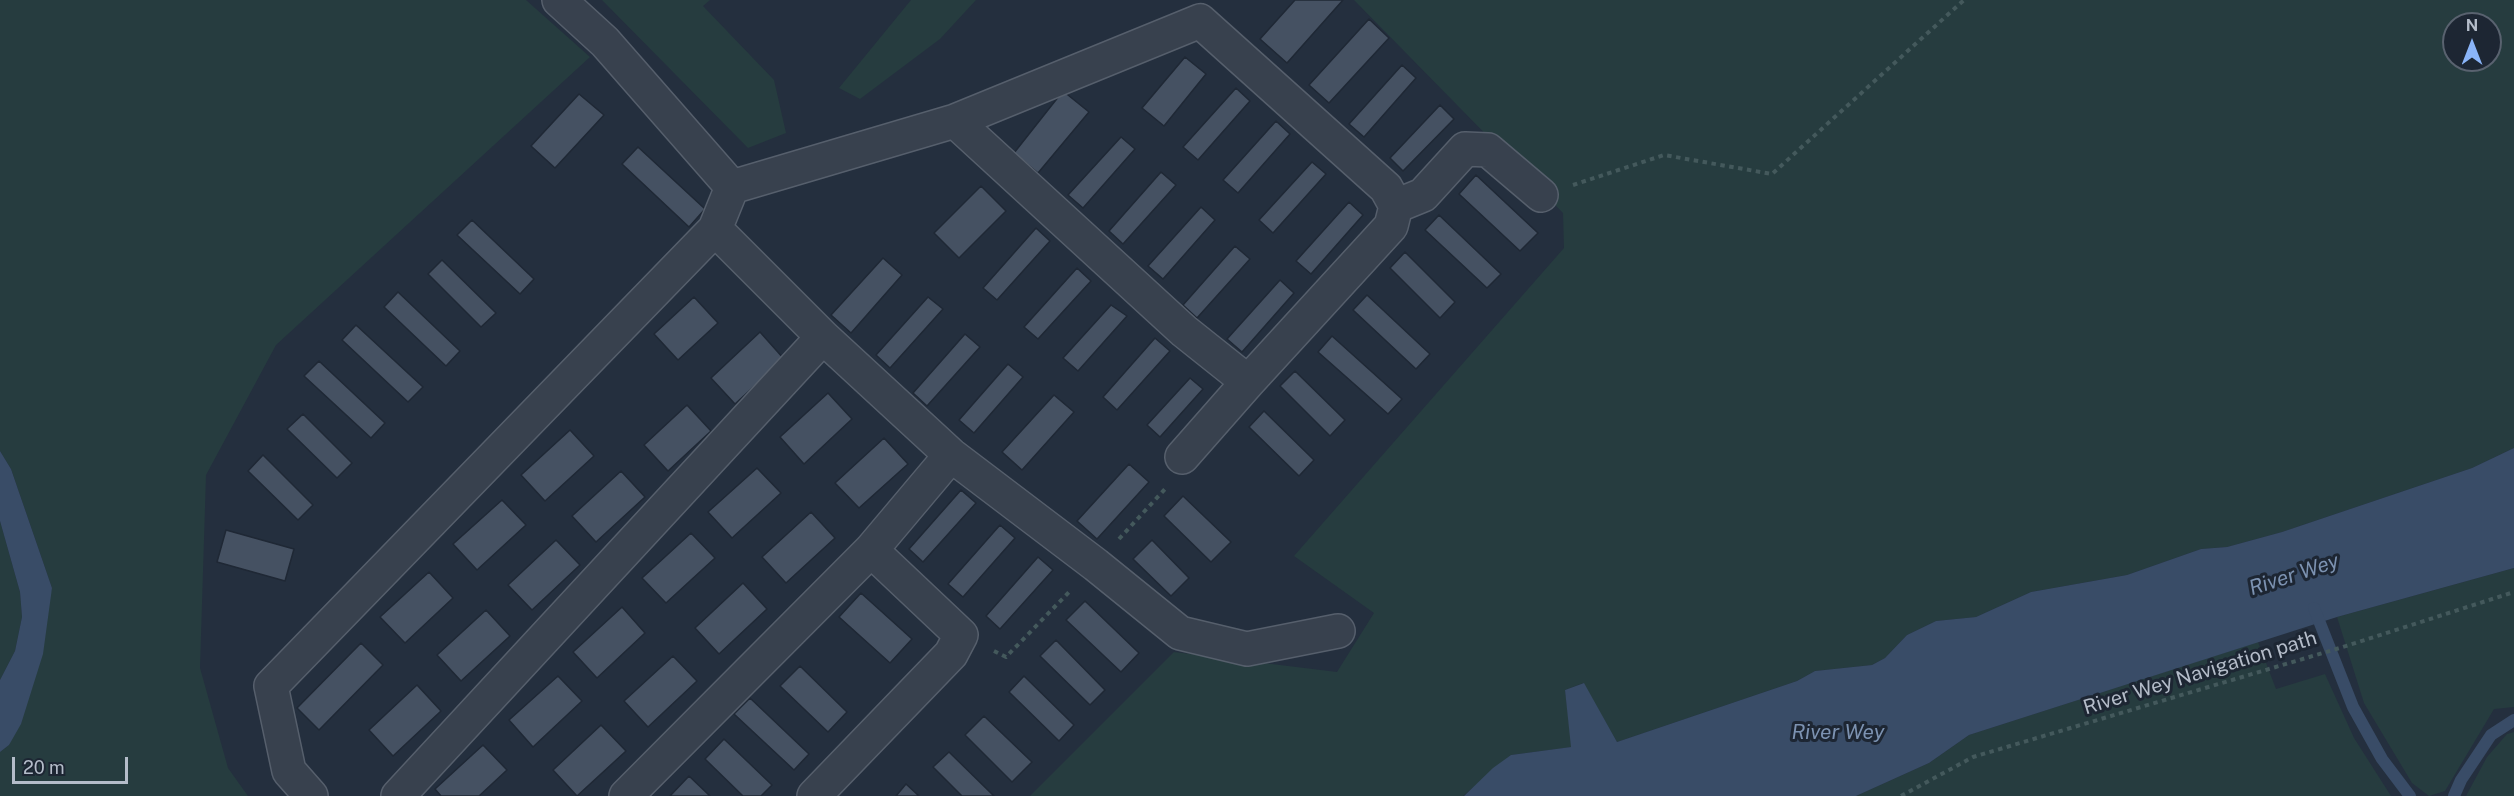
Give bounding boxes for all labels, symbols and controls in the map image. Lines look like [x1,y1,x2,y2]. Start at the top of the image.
north arrow [2442,12,2502,72]
text: N [2466,16,2478,35]
water label: River Wey [2246,549,2342,601]
street label: River Wey Navigation path [2080,626,2320,720]
water label: River Wey [1791,720,1885,746]
scale bar [15,745,130,783]
text: 20 m [23,757,65,778]

